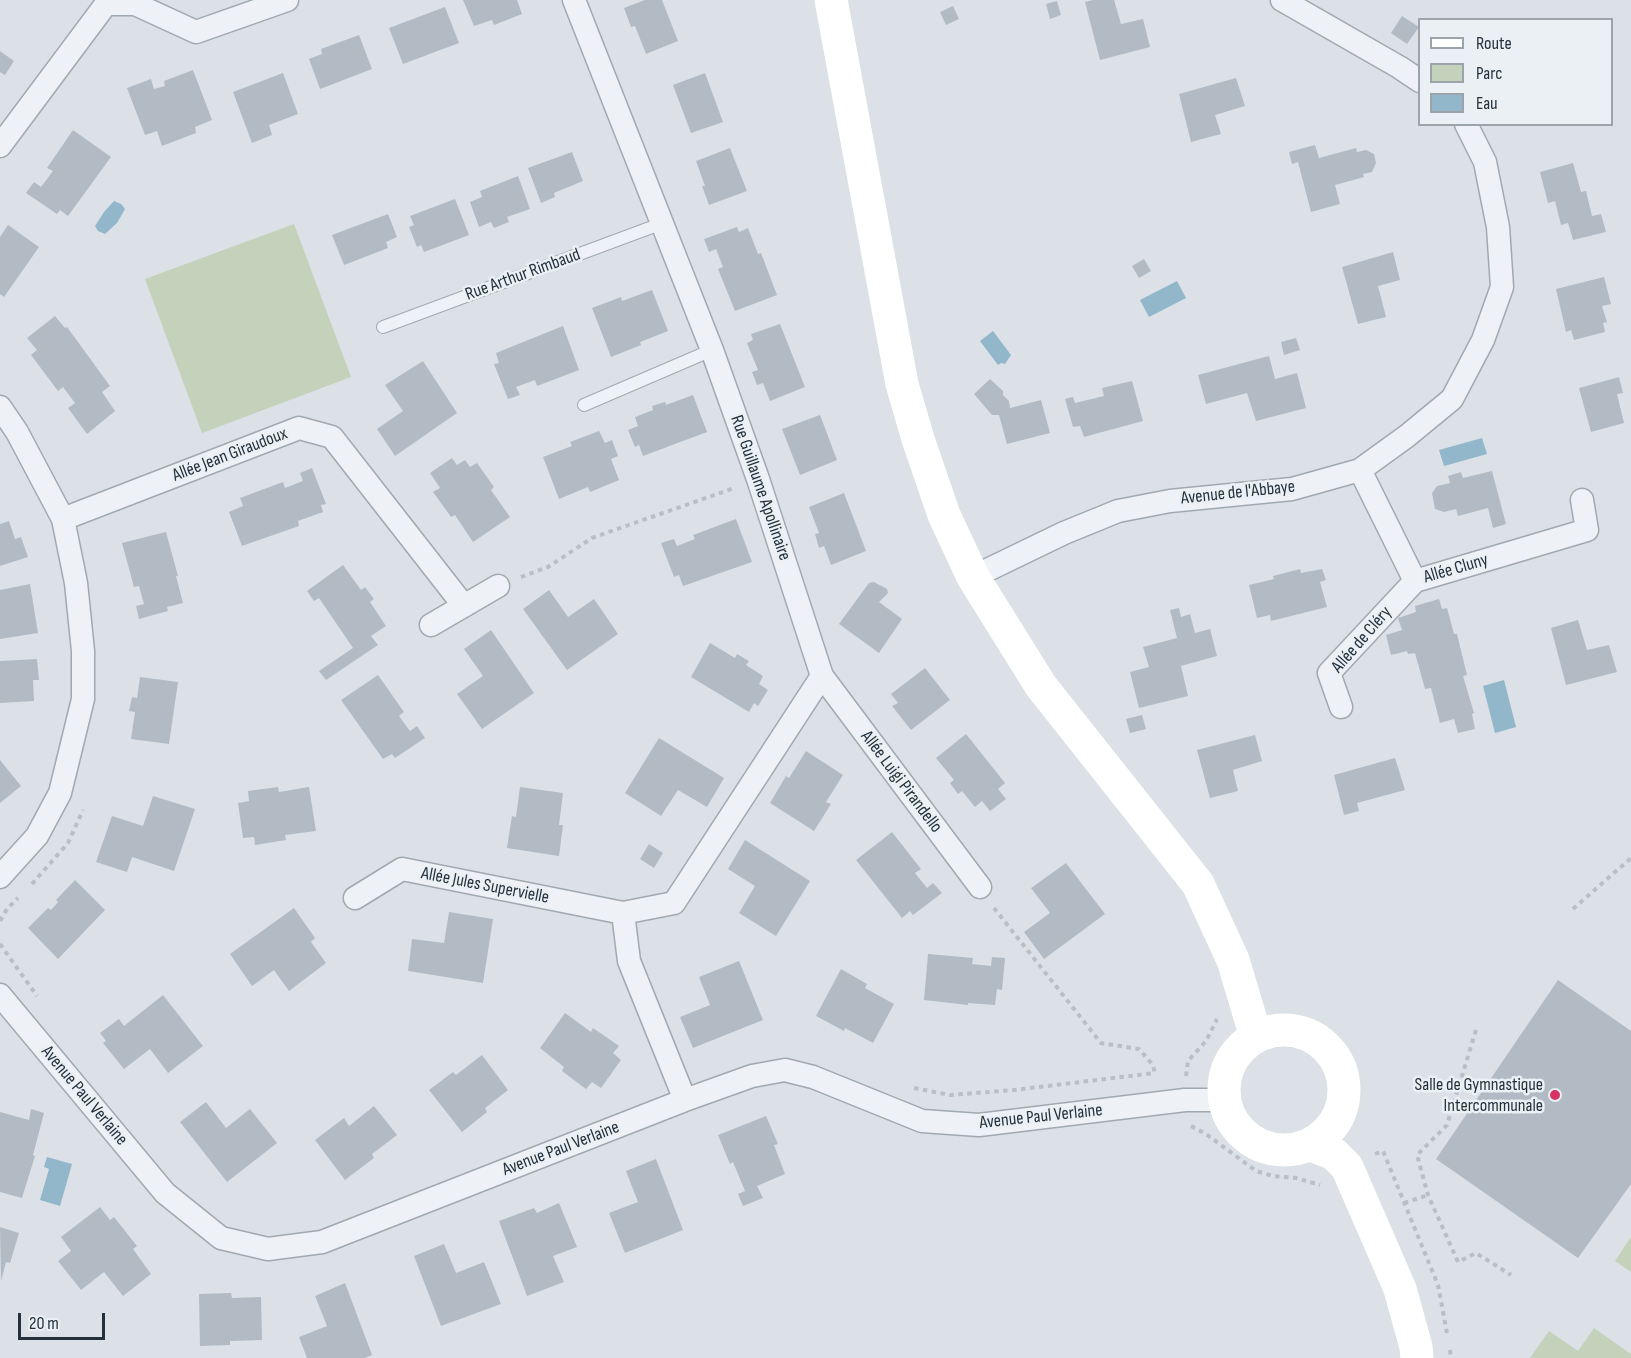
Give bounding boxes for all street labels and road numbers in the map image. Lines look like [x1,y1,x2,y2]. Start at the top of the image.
street label: Rue Arthur Rimbaud [463,244,583,306]
street label: Rue Guillaume Apollinaire [725,413,795,563]
street label: Allée Jean Giraudoux [169,423,291,487]
street label: Avenue de l'Abbaye [1180,476,1296,510]
street label: Allée Cluny [1421,549,1491,589]
street label: Allée de Cléry [1327,602,1397,678]
street label: Allée Luigi Pirandello [856,727,946,837]
street label: Allée Jules Supervielle [419,863,551,909]
street label: Avenue Paul Verlaine [36,1042,132,1150]
street label: Avenue Paul Verlaine [979,1100,1103,1134]
street label: Avenue Paul Verlaine [500,1117,622,1181]

